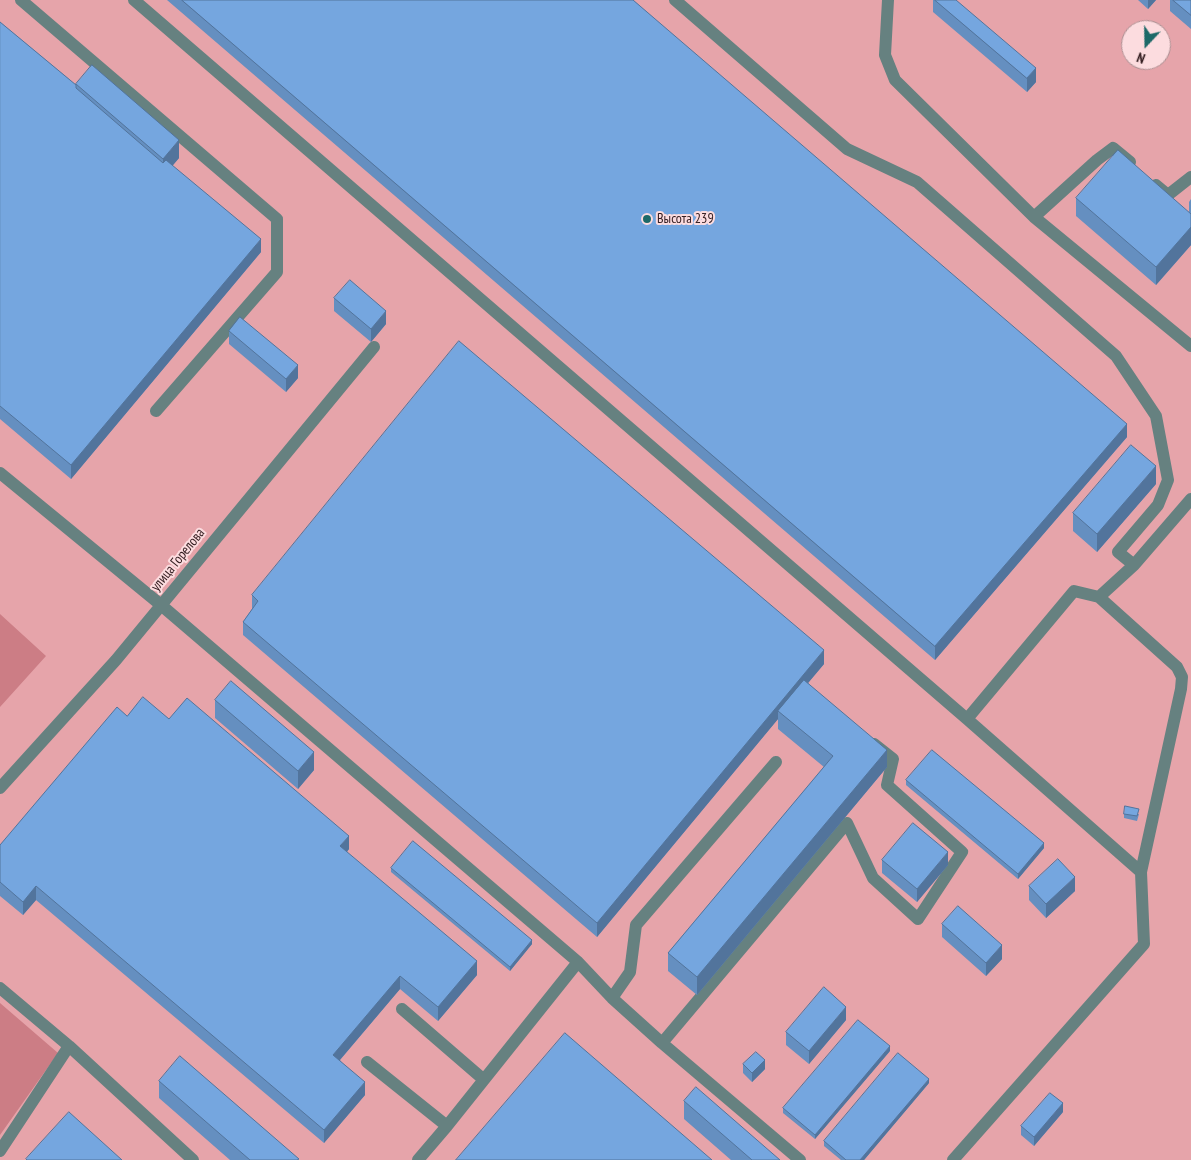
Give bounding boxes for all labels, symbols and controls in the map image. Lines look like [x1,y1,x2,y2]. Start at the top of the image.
north arrow [1121,20,1171,70]
text: N [1134,48,1148,68]
place label: Высота 239 [657,211,714,227]
marker: Высота 239 [641,213,653,225]
street label: улица Горелова [148,525,208,595]

